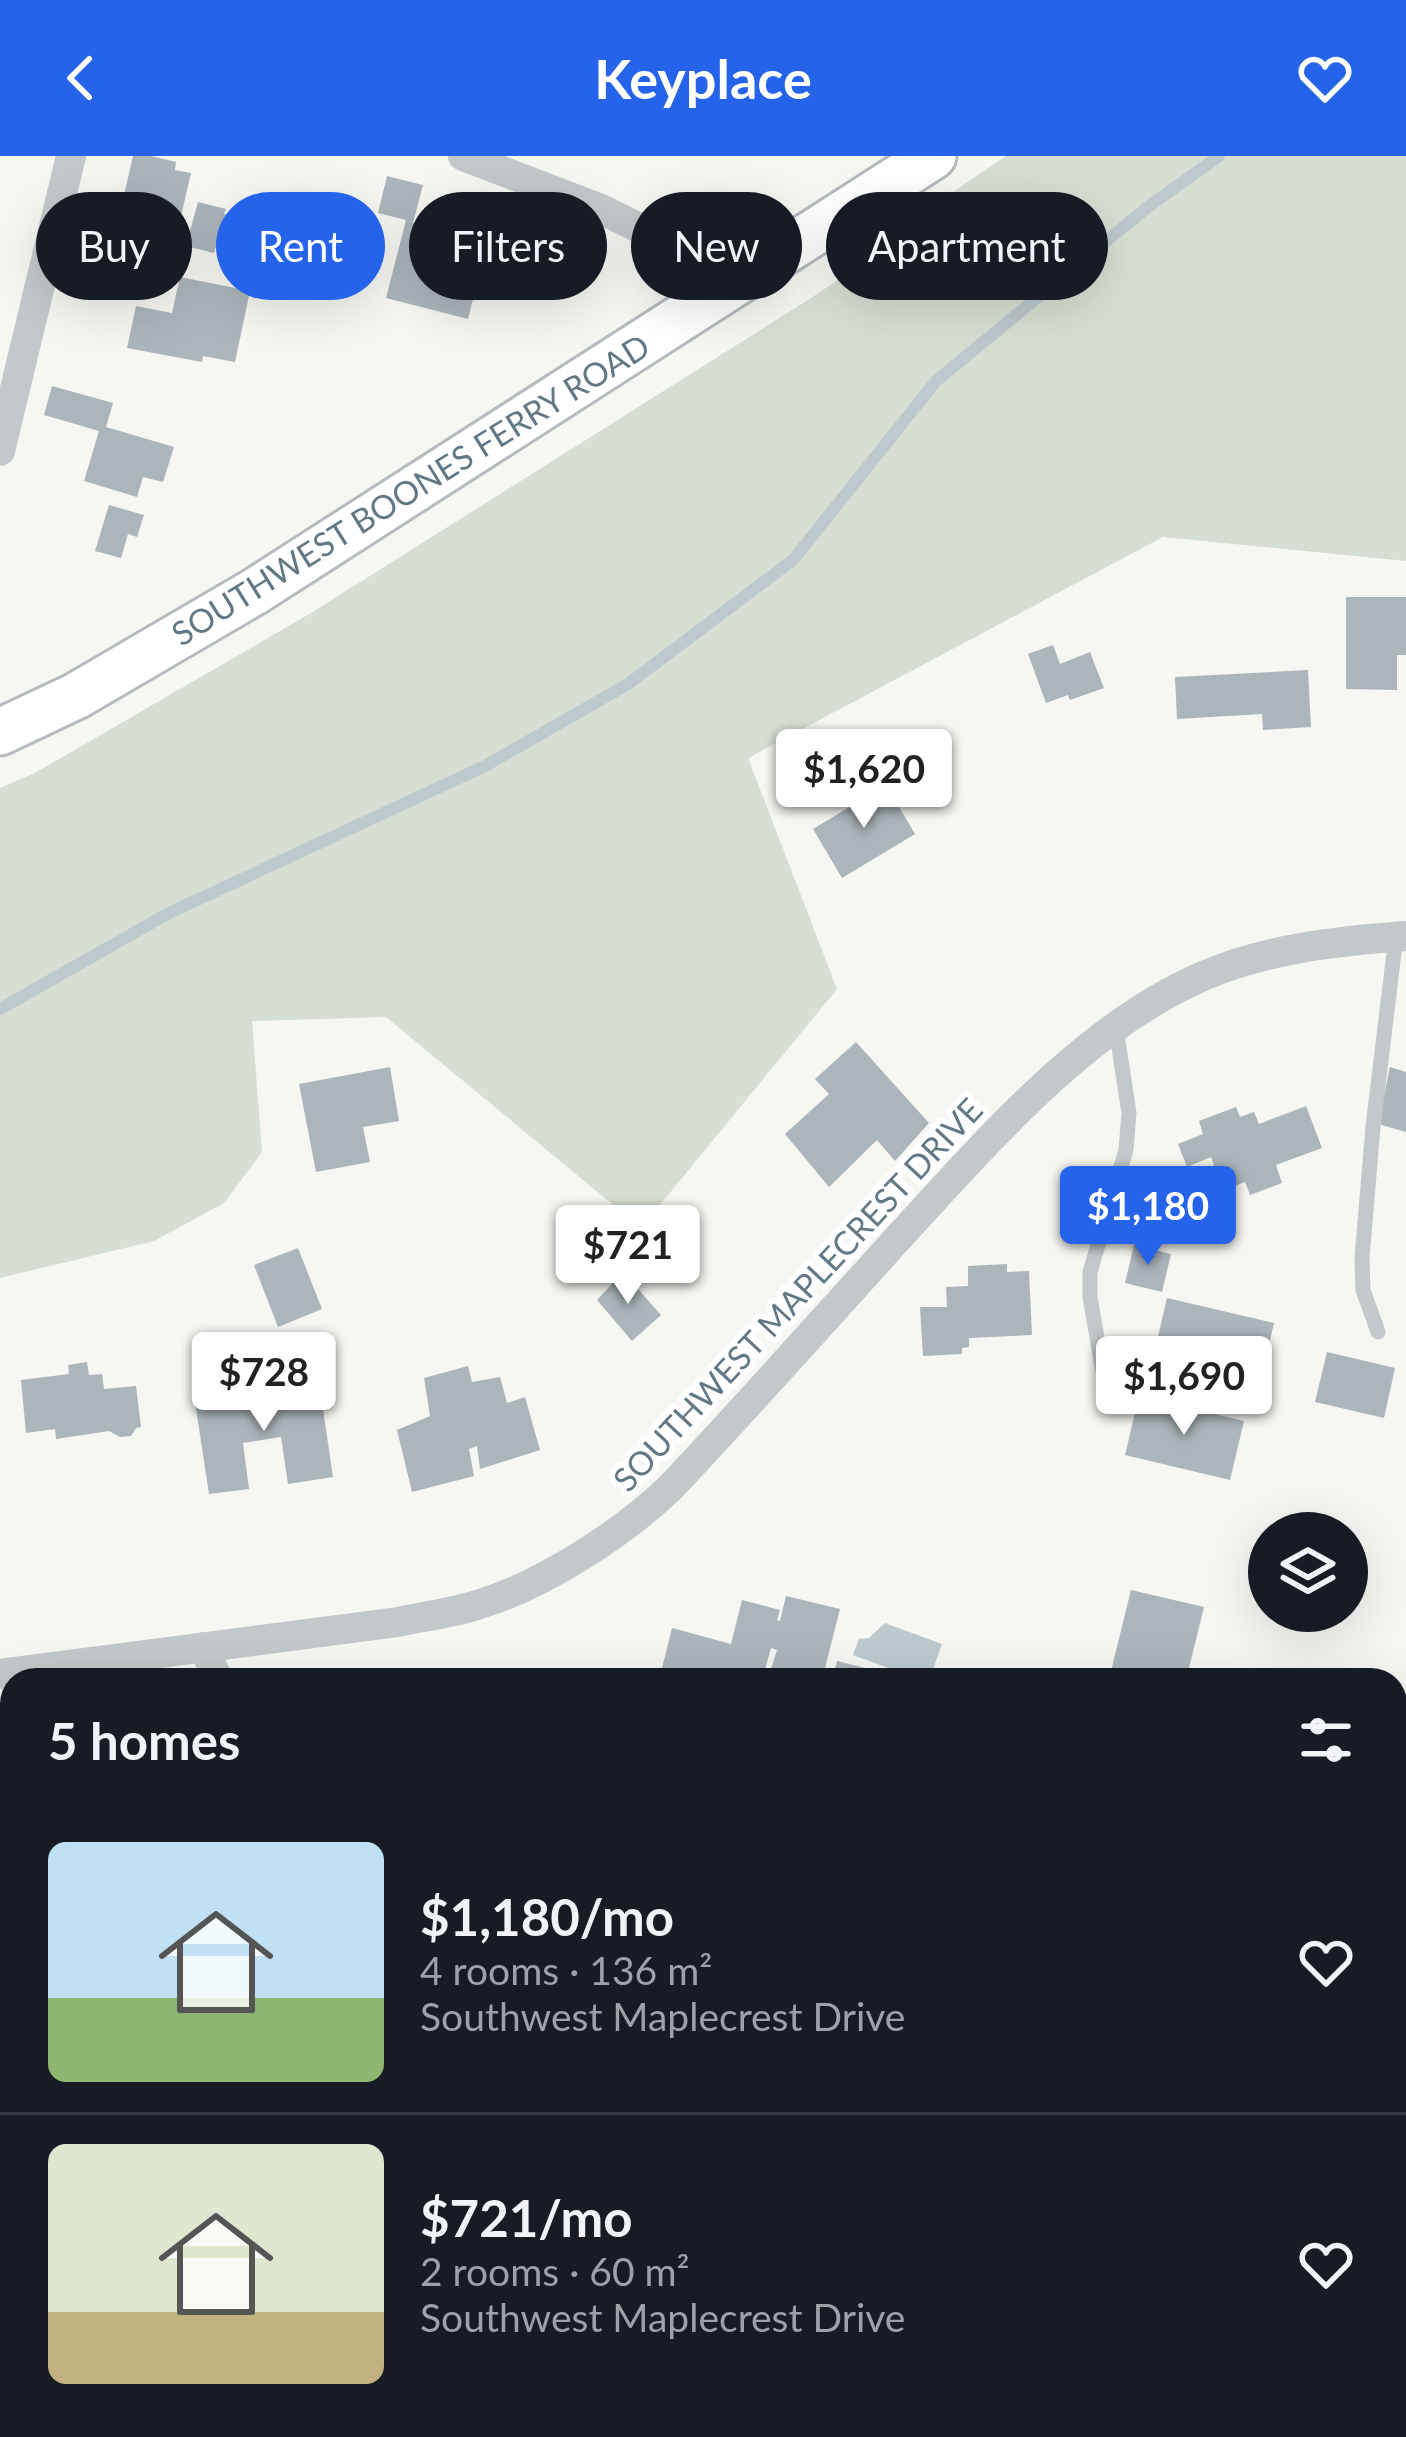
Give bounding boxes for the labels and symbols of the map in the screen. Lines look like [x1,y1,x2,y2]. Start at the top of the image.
street label: SOUTHWEST BOONES FERRY ROAD [164,325,656,653]
pin: $1,620 [766,729,962,831]
street label: SOUTHWEST MAPLECREST DRIVE [604,1089,990,1499]
pin: $1,180 [1050,1166,1246,1268]
pin: $721 [557,1205,699,1307]
pin: $728 [193,1332,335,1434]
pin: $1,690 [1086,1336,1282,1438]

